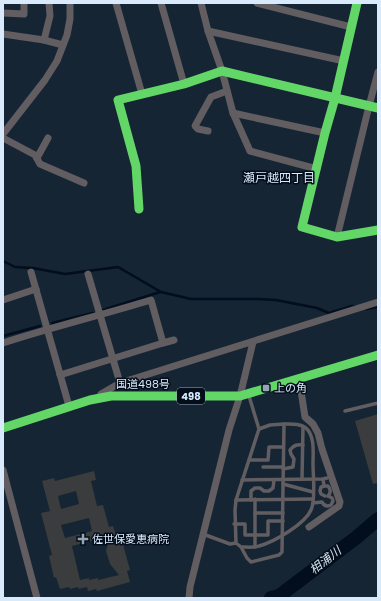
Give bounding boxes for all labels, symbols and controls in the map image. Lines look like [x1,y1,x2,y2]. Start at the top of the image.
district label: 瀬戸越四丁目 [243,169,315,186]
street label: 国道498号 [116,376,170,392]
place label: 上の角 [274,380,307,396]
marker: 上の角 [261,383,271,393]
road number: 498 [177,388,205,404]
place label: 佐世保愛恵病院 [92,531,169,547]
marker: 佐世保愛恵病院 [77,533,89,545]
water label: 相浦川 [306,541,346,578]

